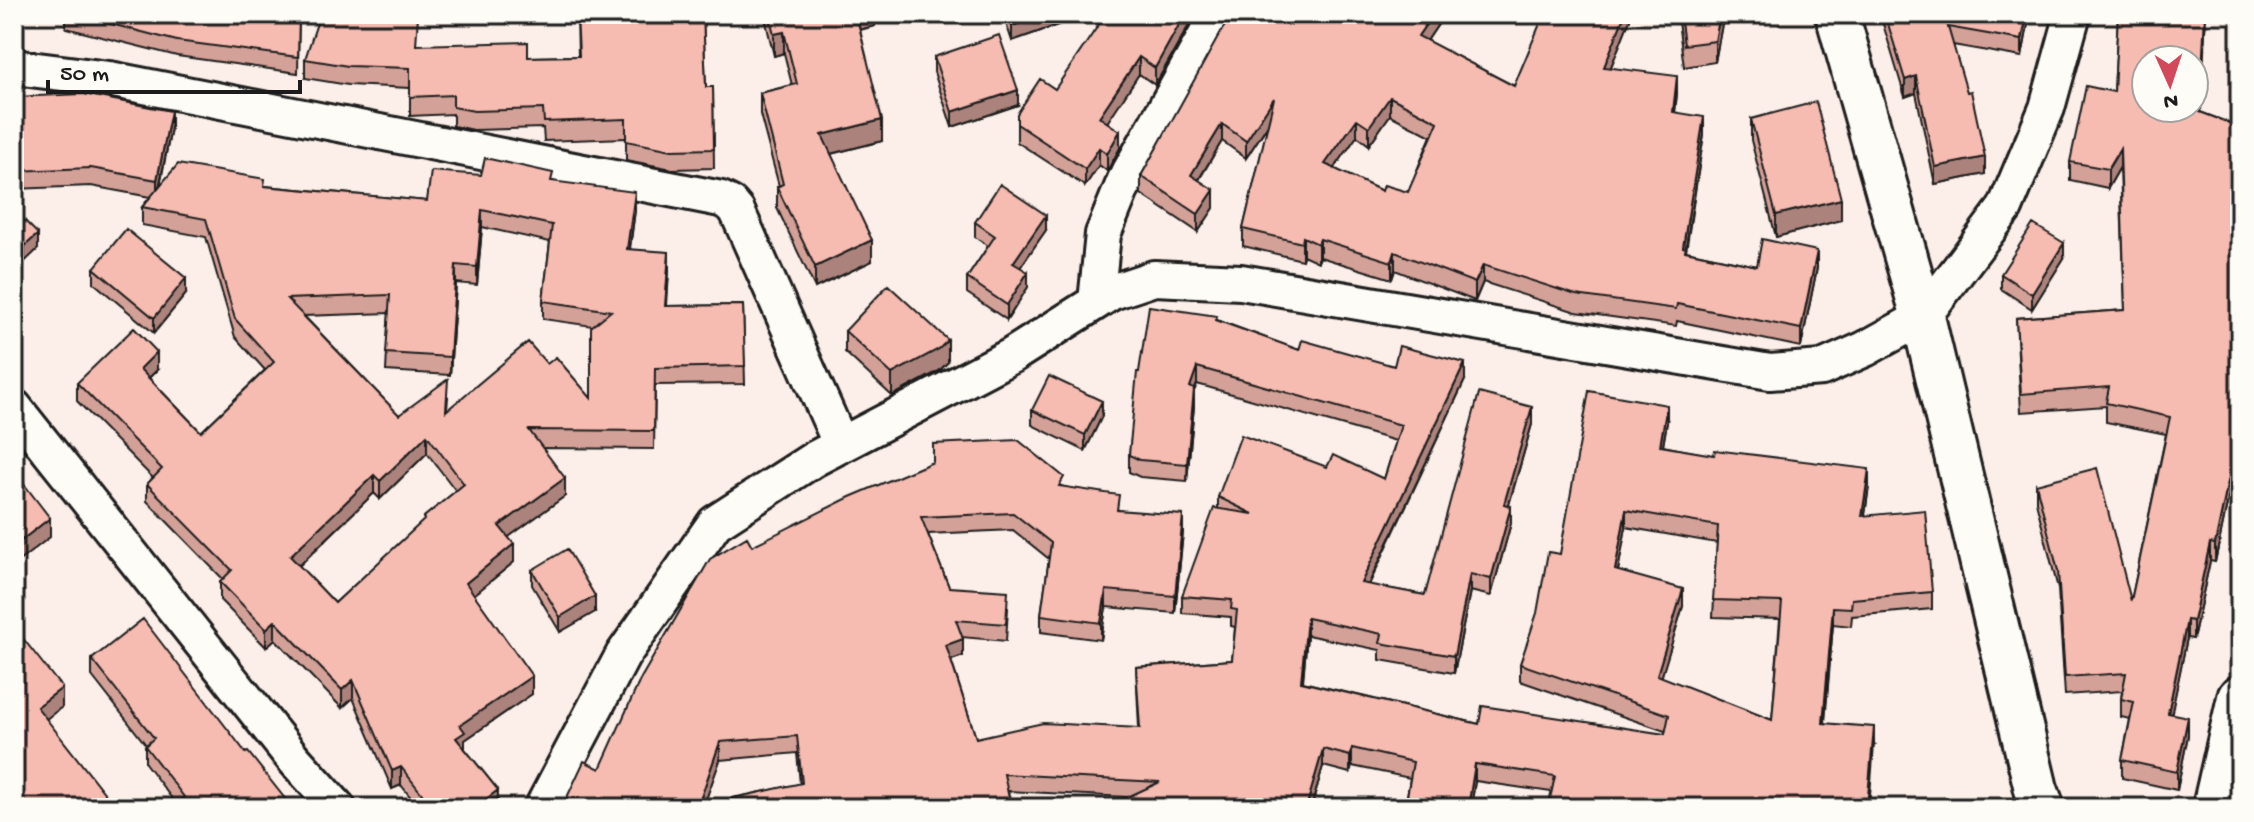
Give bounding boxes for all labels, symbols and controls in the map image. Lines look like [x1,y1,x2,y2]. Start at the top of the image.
scale bar [48,44,300,94]
north arrow [2130,44,2210,124]
text: 50 m [60,61,109,90]
text: N [2163,87,2179,113]

